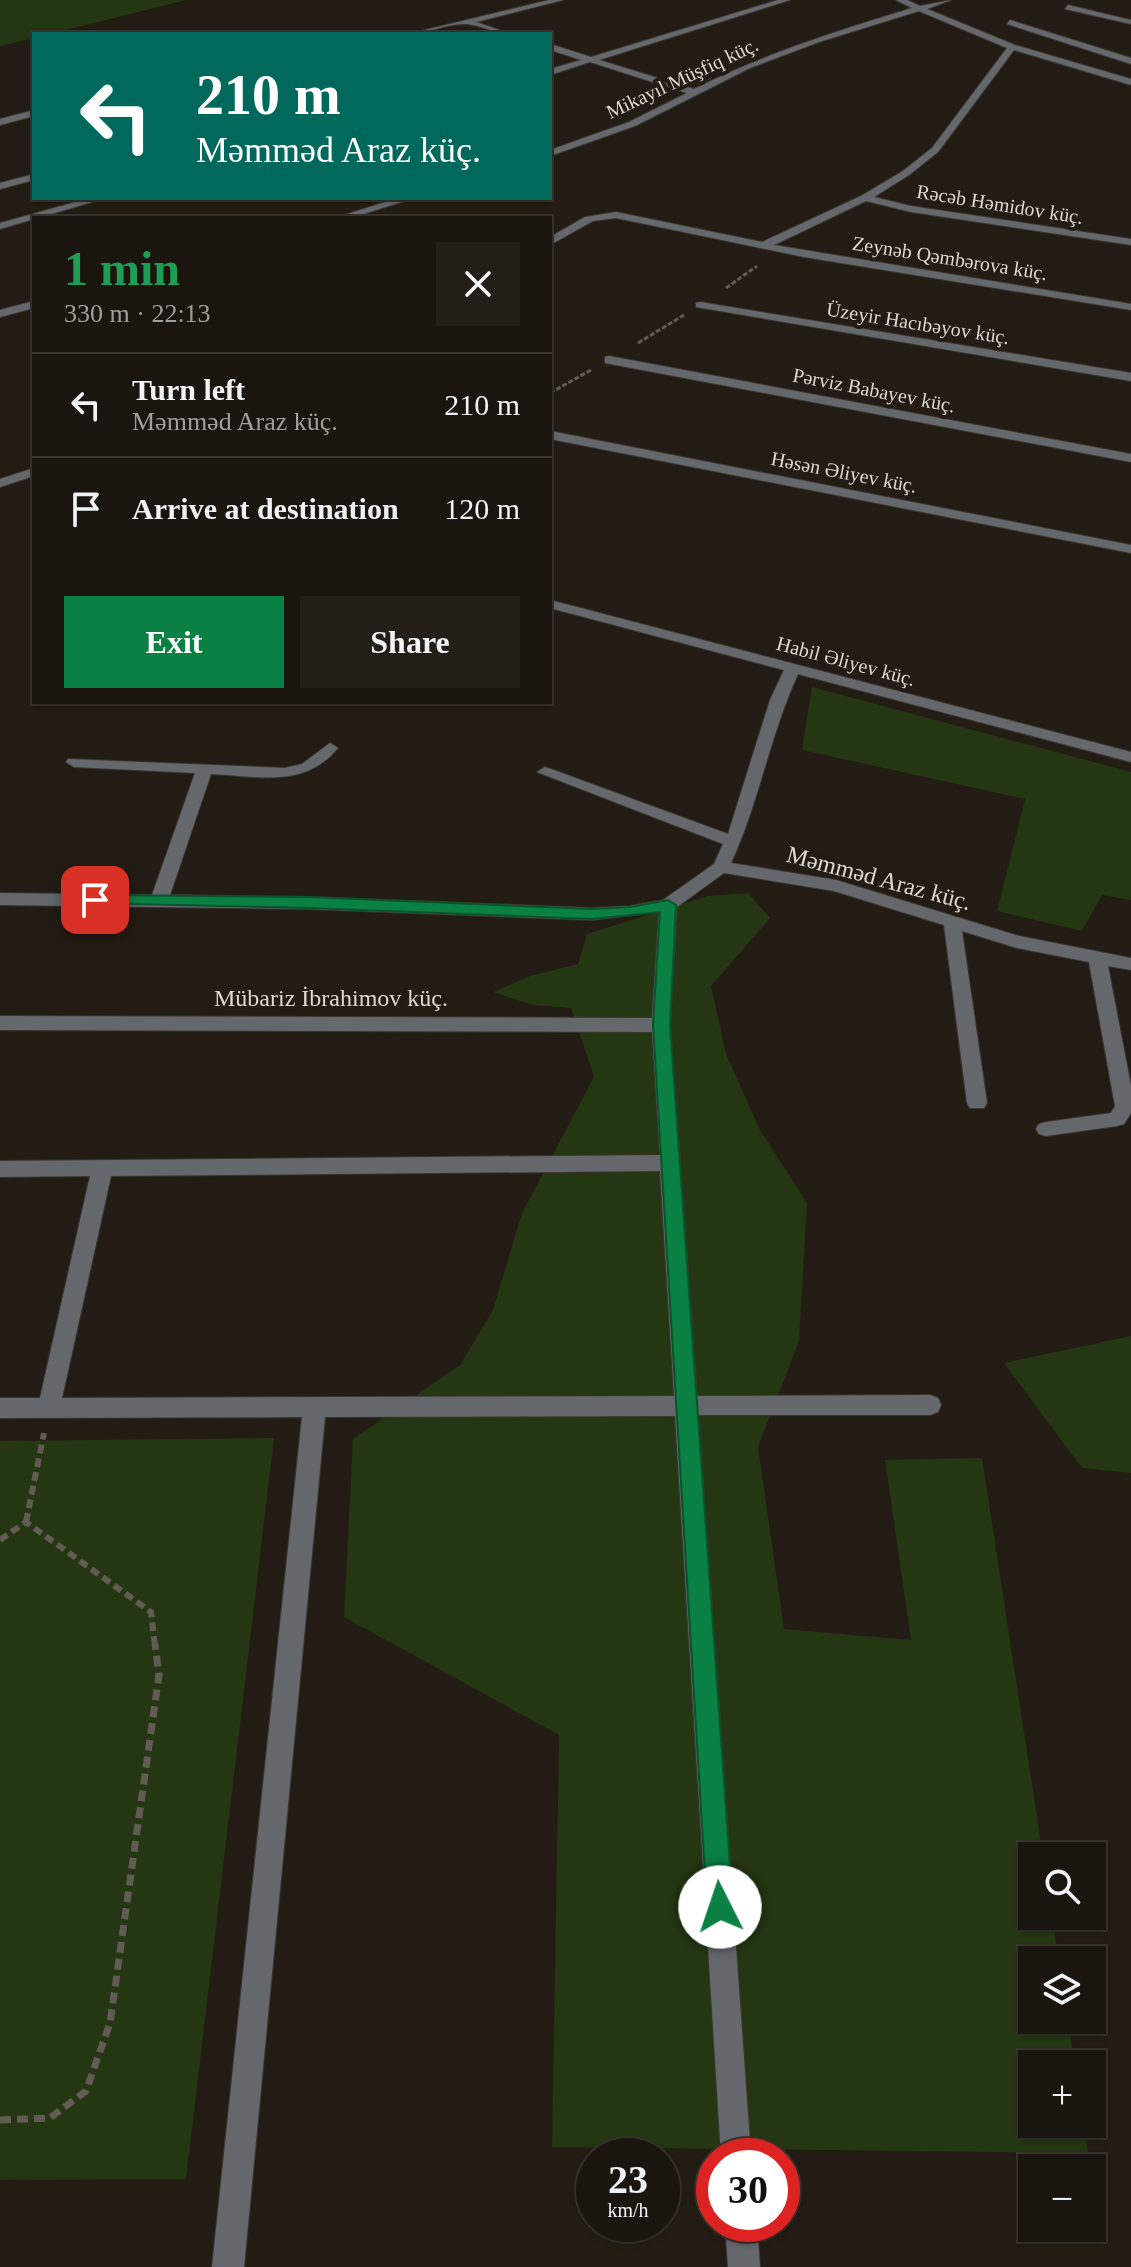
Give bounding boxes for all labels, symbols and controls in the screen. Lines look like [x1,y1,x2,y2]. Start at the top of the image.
street label: Mikayıl Müşfiq küç. [603,33,762,124]
icon: left [64,64,168,168]
text: 210 m [196,64,341,126]
text: Məmməd Araz küç. [196,130,481,170]
street label: Rəcəb Həmidov küç. [915,180,1085,229]
street label: Zeynəb Qəmbərova küç. [851,232,1049,285]
text: 1 min [64,242,180,295]
button: close [436,242,520,326]
street label: Üzeyir Hacıbəyov küç. [825,298,1011,349]
text: 330 m · 22:13 [64,299,211,328]
street label: Pərviz Babayev küç. [791,363,957,418]
text: Turn left [132,373,245,406]
icon: left [64,383,108,427]
text: 210 m [444,388,520,421]
text: Məmməd Araz küç. [132,407,338,436]
street label: Həsən Əliyev küç. [769,447,919,498]
icon: arrive [64,487,108,531]
text: Arrive at destination [132,492,399,525]
text: 120 m [444,492,520,525]
button: Exit [64,596,284,688]
button: Share [300,596,520,688]
street label: Habil Əliyev küç. [774,632,918,691]
street label: Məmməd Araz küç. [784,841,974,915]
pin [61,866,129,934]
icon: arrive [73,878,117,922]
street label: Mübariz İbrahimov küç. [214,985,448,1011]
map controls [1018,1842,1106,2242]
button: search [1018,1842,1106,1930]
position arrow [678,1865,762,1949]
button: layers [1018,1946,1106,2034]
button: + [1018,2050,1106,2138]
speed limit sign: 30 [696,2138,800,2242]
button: − [1018,2154,1106,2242]
text: 23 [608,2157,648,2202]
text: km/h [607,2199,649,2221]

